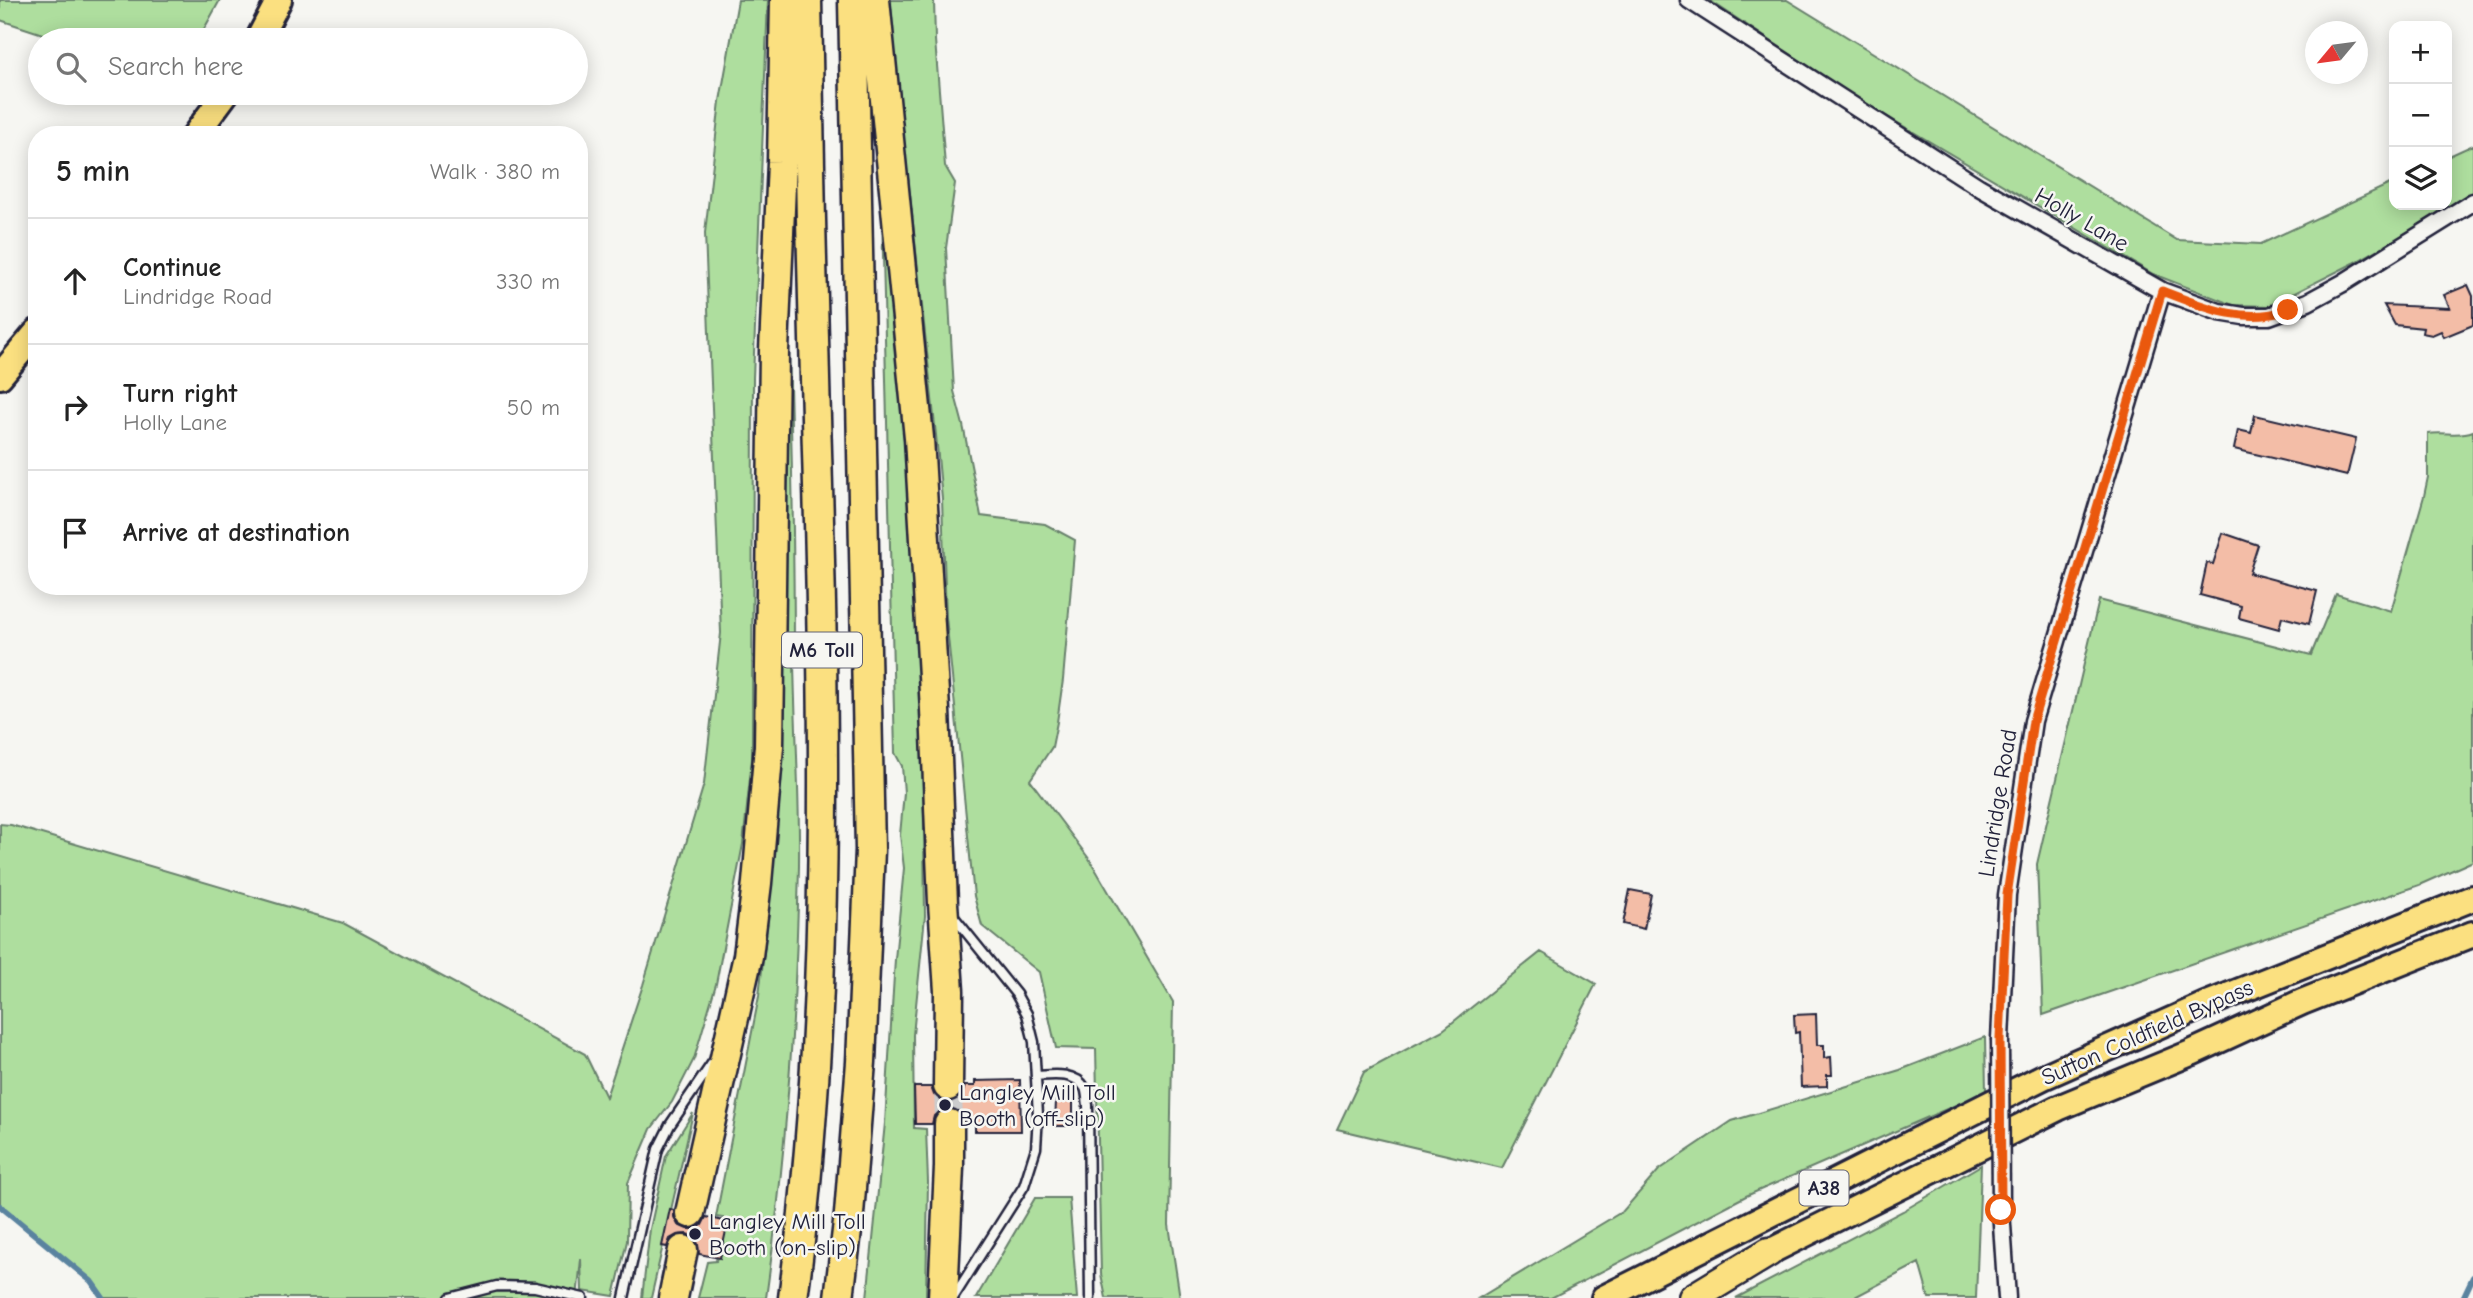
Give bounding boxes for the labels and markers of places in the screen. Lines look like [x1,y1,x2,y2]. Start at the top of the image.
place label: Langley Mill Toll Booth (off-slip) [959,1079,1116,1132]
marker: Langley Mill Toll Booth (off-slip) [937,1097,953,1113]
place label: Langley Mill Toll Booth (on-slip) [709,1208,866,1261]
marker: Langley Mill Toll Booth (on-slip) [687,1226,703,1242]

